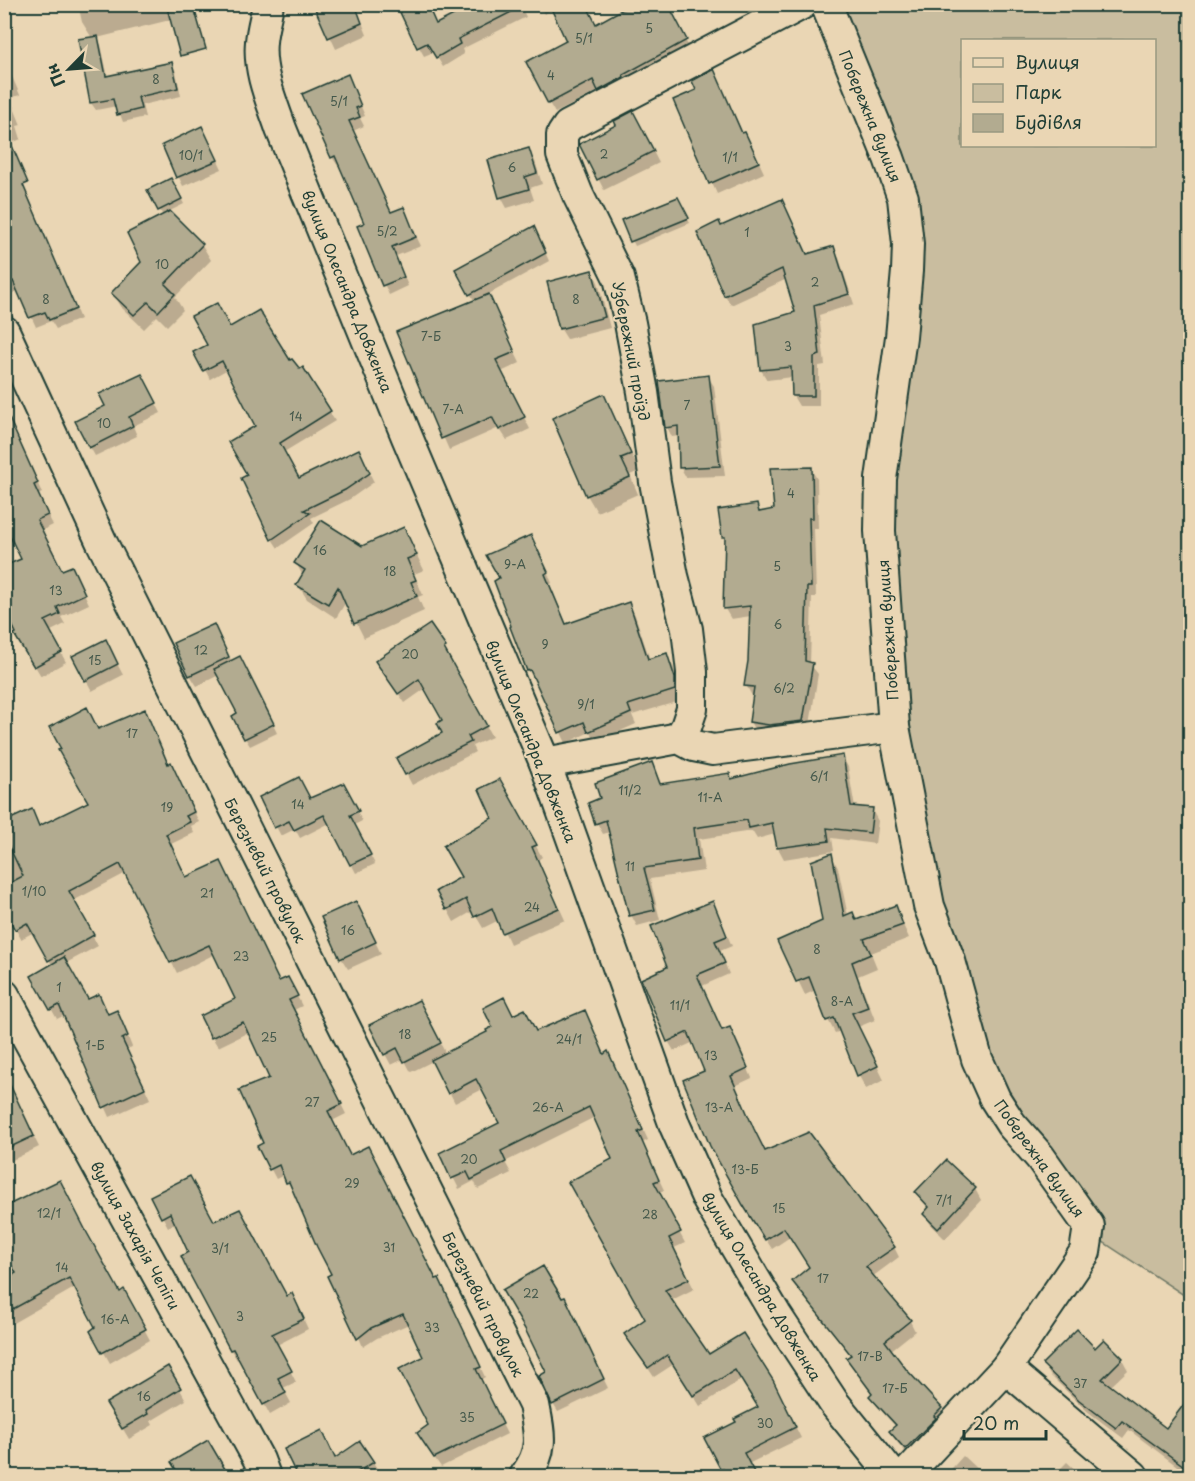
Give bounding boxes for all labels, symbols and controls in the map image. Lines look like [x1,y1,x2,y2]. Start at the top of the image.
house number: 5 [645,19,653,37]
house number: 5/1 [575,29,593,47]
north arrow [39,39,99,99]
legend [961,39,1156,147]
street label: Побережна вулиця [834,46,908,186]
text: Вулиця [1015,48,1080,75]
text: Пн [39,60,70,91]
house number: 4 [547,66,555,84]
house number: 8 [152,70,160,88]
text: Парк [1015,78,1062,105]
house number: 5/1 [330,92,348,110]
text: Будівля [1015,108,1082,135]
house number: 2 [600,145,608,163]
house number: 10/1 [179,146,203,164]
house number: 1/1 [722,148,738,166]
house number: 6 [508,158,516,176]
street label: вулиця Олесандра Довженка [297,186,399,396]
house number: 5/2 [376,222,398,240]
house number: 1 [744,223,750,241]
house number: 10 [155,255,169,273]
house number: 2 [811,273,819,291]
street label: Узбережний проїзд [607,279,657,423]
house number: 8 [42,290,50,308]
house number: 8 [572,290,580,308]
house number: 7-Б [421,327,441,345]
house number: 3 [784,337,792,355]
house number: 7 [684,396,691,414]
house number: 7-А [442,400,464,418]
house number: 14 [289,407,303,425]
house number: 10 [97,414,111,432]
house number: 4 [787,484,795,502]
house number: 16 [313,541,327,559]
house number: 9-А [504,555,526,573]
house number: 5 [773,557,781,575]
street label: Побережна вулиця [871,559,903,701]
house number: 18 [384,562,396,580]
house number: 13 [49,581,63,599]
house number: 6 [774,615,782,633]
house number: 9 [541,635,549,653]
street label: вулиця Олесандра Довженка [481,636,583,846]
house number: 12 [194,641,208,659]
house number: 20 [401,645,419,663]
house number: 15 [88,651,102,669]
house number: 6/2 [773,679,795,697]
house number: 9/1 [577,695,595,713]
house number: 17 [126,724,138,742]
house number: 6/1 [810,767,828,785]
house number: 11/2 [618,781,642,799]
house number: 11-А [698,788,722,806]
street label: Березневий провулок [219,793,313,947]
house number: 14 [291,795,305,813]
house number: 19 [161,798,173,816]
house number: 11 [625,857,635,875]
house number: 1/10 [22,882,46,900]
house number: 21 [200,884,214,902]
house number: 24 [524,898,540,916]
house number: 16 [341,921,355,939]
house number: 8 [813,940,821,958]
house number: 23 [233,947,249,965]
house number: 1 [56,978,62,996]
house number: 8-А [831,992,853,1010]
house number: 11/1 [670,996,690,1014]
house number: 18 [399,1025,411,1043]
house number: 25 [261,1028,277,1046]
house number: 24/1 [556,1030,582,1048]
house number: 1-Б [86,1036,105,1054]
house number: 13 [704,1046,718,1064]
house number: 27 [305,1093,320,1111]
street label: Побережна вулиця [989,1094,1091,1222]
house number: 26-А [532,1098,564,1116]
house number: 13-А [705,1098,733,1116]
house number: 20 [460,1150,478,1168]
street label: вулиця Захарія Чепіги [86,1157,186,1313]
house number: 13-Б [732,1160,759,1178]
house number: 29 [344,1174,360,1192]
street label: вулиця Олесандра Довженка [696,1187,828,1385]
house number: 7/1 [936,1191,952,1209]
house number: 15 [772,1199,786,1217]
house number: 12/1 [37,1204,61,1222]
house number: 28 [642,1205,658,1223]
street label: Березневий провулок [437,1227,531,1381]
house number: 31 [383,1238,395,1256]
house number: 3/1 [211,1239,229,1257]
house number: 14 [55,1258,69,1276]
house number: 17 [817,1269,829,1287]
house number: 22 [523,1284,539,1302]
house number: 3 [236,1307,244,1325]
house number: 16-А [101,1310,129,1328]
house number: 33 [424,1318,440,1336]
house number: 17-В [857,1347,883,1365]
house number: 37 [1073,1374,1088,1392]
house number: 17-Б [882,1379,908,1397]
house number: 16 [137,1387,151,1405]
scale bar [964,1403,1046,1441]
house number: 35 [459,1408,475,1426]
text: 20 m [973,1409,1019,1436]
house number: 30 [757,1414,774,1432]

